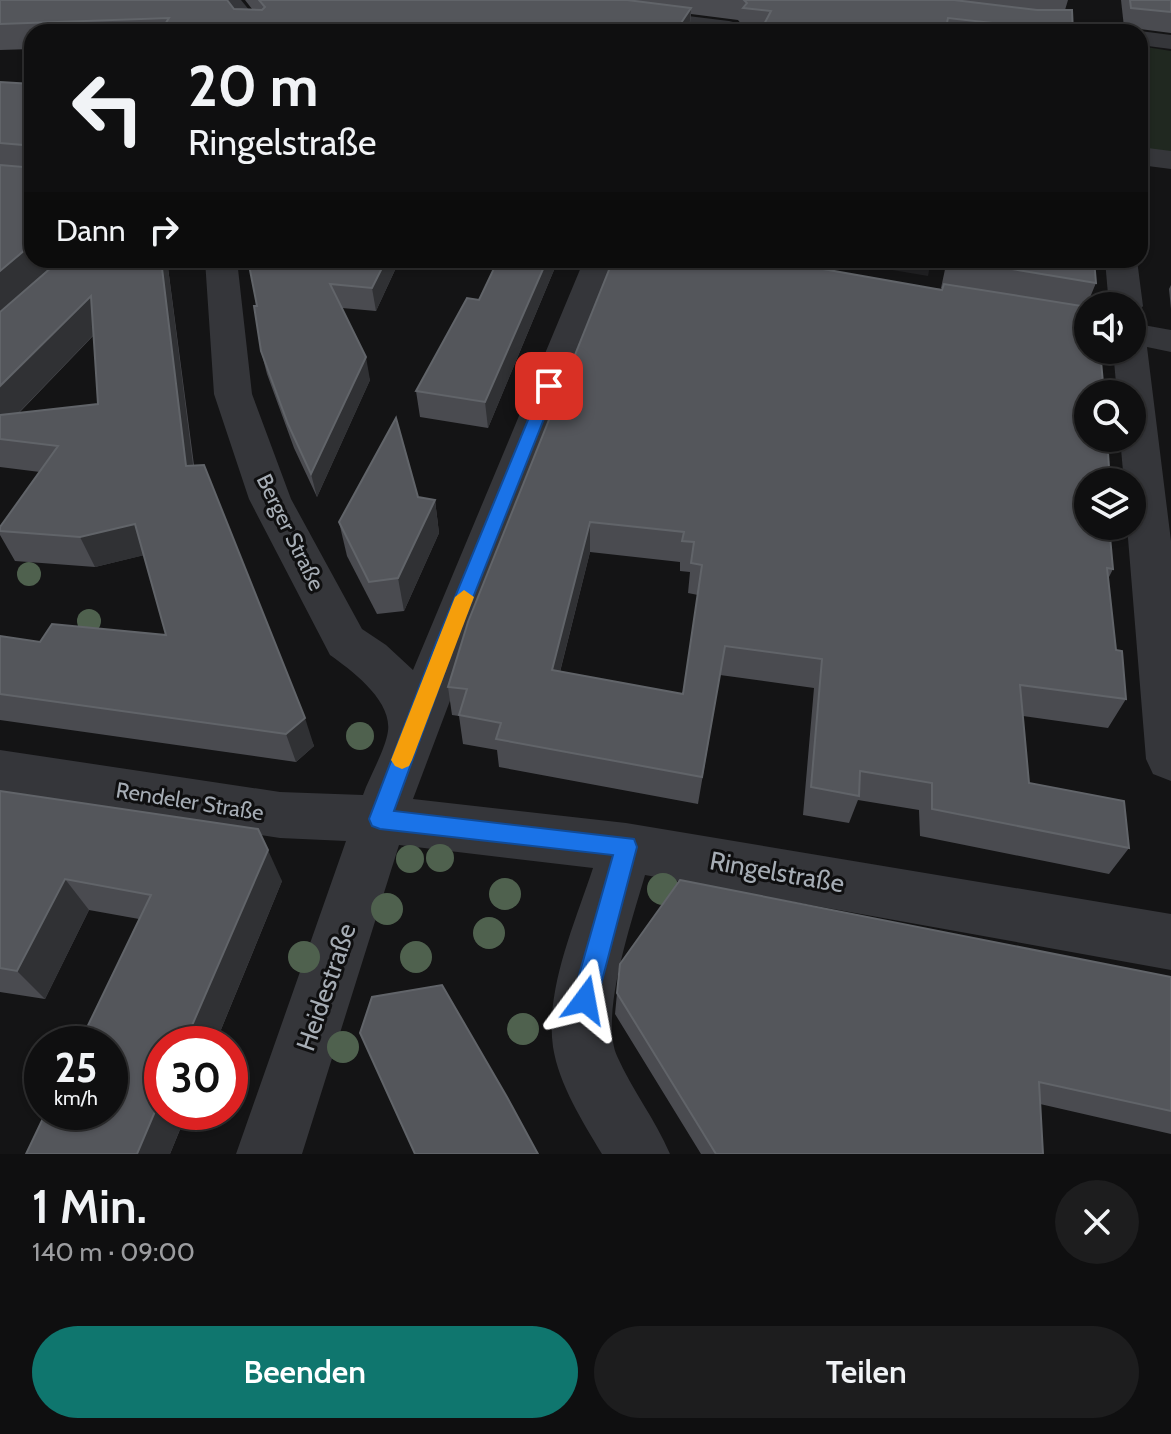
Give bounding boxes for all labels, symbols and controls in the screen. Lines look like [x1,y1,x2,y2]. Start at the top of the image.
text: 20 m [188,52,318,120]
icon: left [56,56,160,160]
text: Ringelstraße [188,120,377,164]
icon: right [142,208,186,252]
text: Dann [56,212,126,249]
map controls [1074,292,1146,540]
button: sound [1074,292,1146,364]
pin [515,352,583,420]
icon: arrive [527,364,571,408]
button: search [1074,380,1146,452]
button: layers [1074,468,1146,540]
street label: Berger Straße [251,469,330,595]
street label: Rendeler Straße [114,776,266,827]
street label: Ringelstraße [707,844,847,900]
street label: Heidestraße [289,919,363,1055]
position arrow [543,958,627,1042]
speed limit sign: 30 [144,1026,248,1130]
text: 25 [55,1043,97,1092]
text: km/h [54,1086,98,1110]
text: 1 Min. [32,1177,147,1235]
button: close [1055,1180,1139,1264]
text: 140 m · 09:00 [32,1236,195,1268]
button: Beenden [32,1326,578,1418]
button: Teilen [594,1326,1139,1418]

